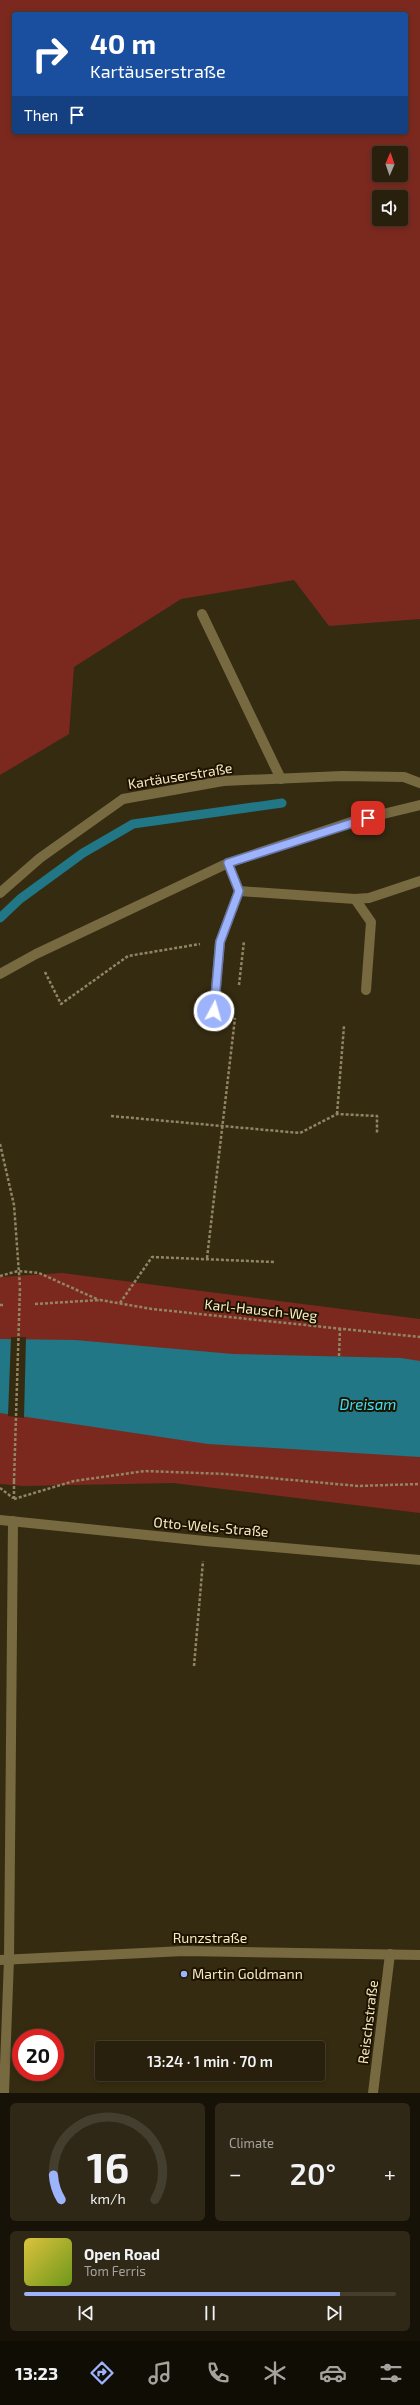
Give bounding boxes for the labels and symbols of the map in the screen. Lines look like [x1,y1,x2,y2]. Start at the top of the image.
north arrow [372,146,408,182]
street label: Kartäuserstraße [126,759,233,792]
pin [351,801,385,835]
position arrow [193,990,235,1032]
street label: Karl-Hausch-Weg [204,1295,318,1324]
water label: Dreisam [340,1395,396,1413]
street label: Otto-Wels-Straße [153,1513,269,1540]
street label: Runzstraße [173,1929,247,1946]
place label: Martin Goldmann [192,1965,303,1982]
marker: Martin Goldmann [179,1969,189,1979]
street label: Reischstraße [354,1979,381,2065]
speed limit sign: 20 [12,2029,64,2081]

